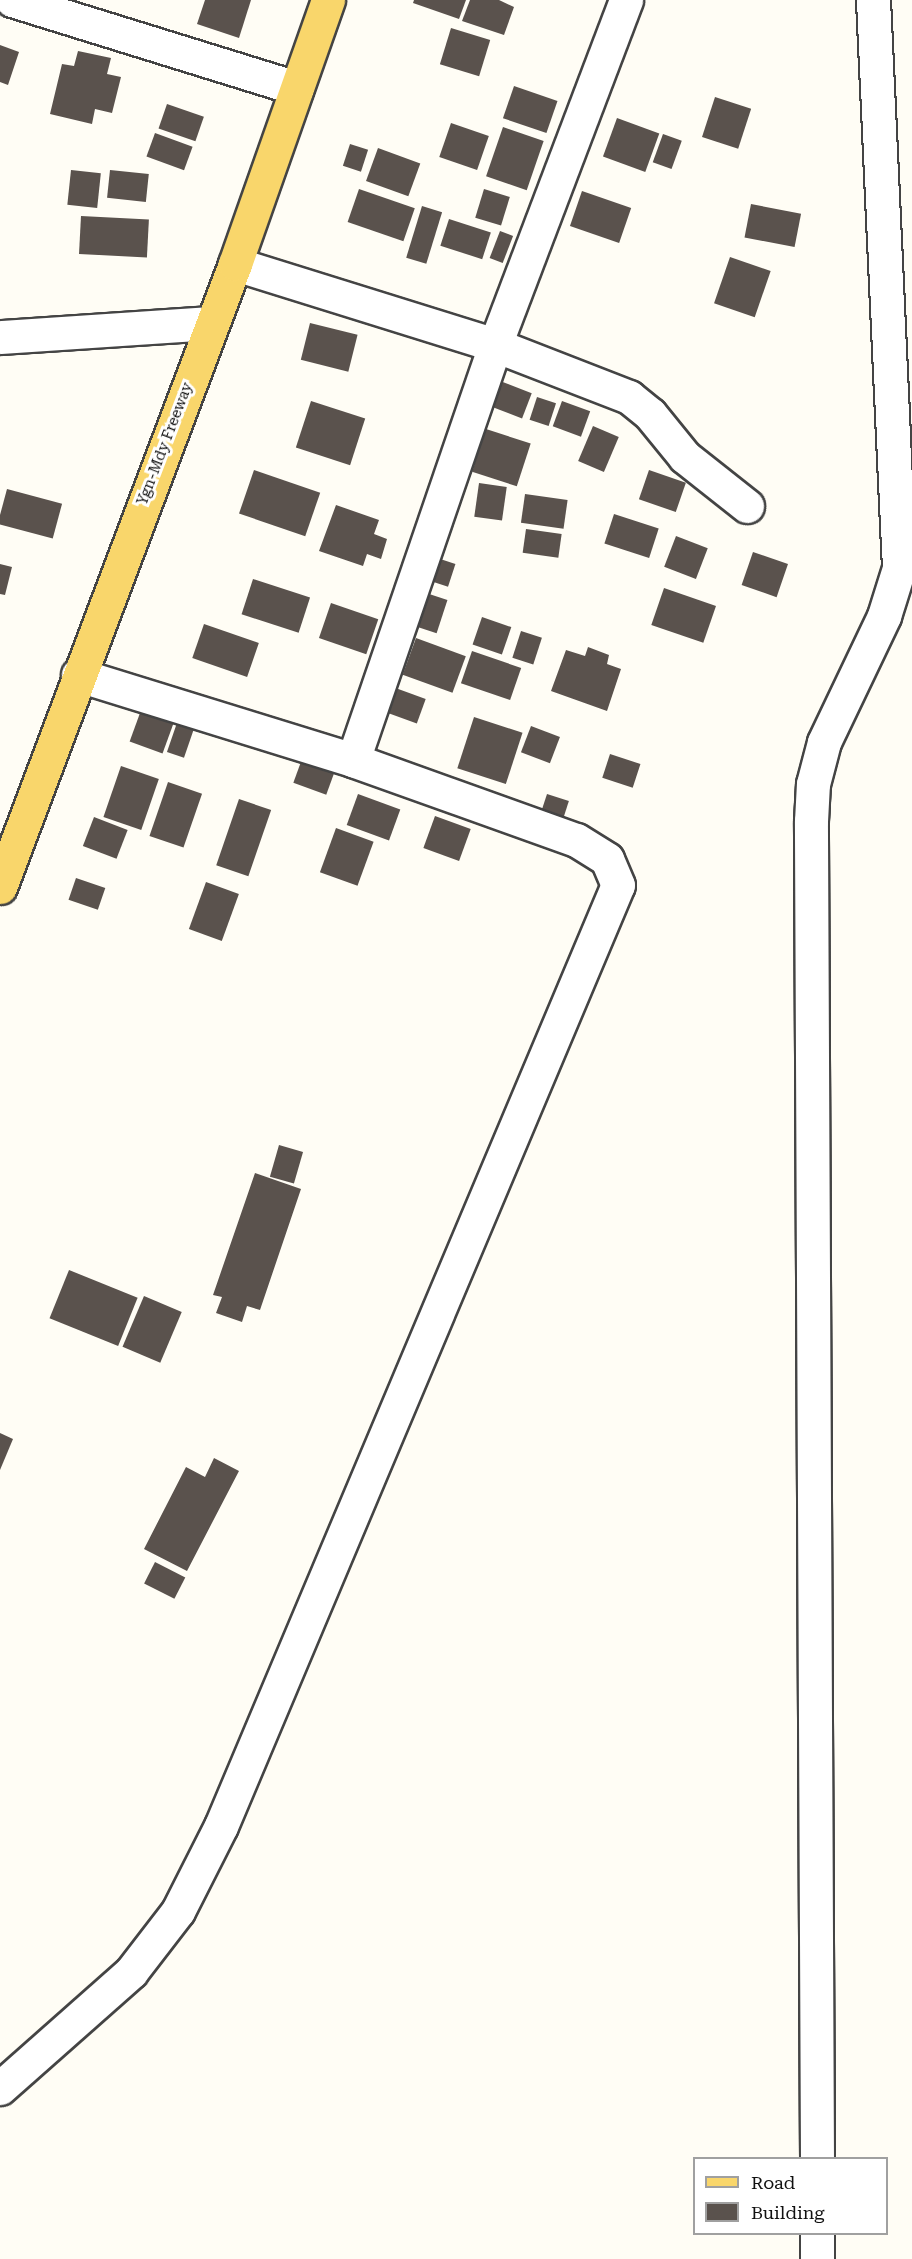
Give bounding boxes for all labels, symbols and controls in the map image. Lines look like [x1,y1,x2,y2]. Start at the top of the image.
street label: Ygn-Mdy Freeway [133,380,197,508]
legend [693,2157,888,2235]
text: Road [751,2172,795,2193]
text: Building [751,2202,825,2223]

